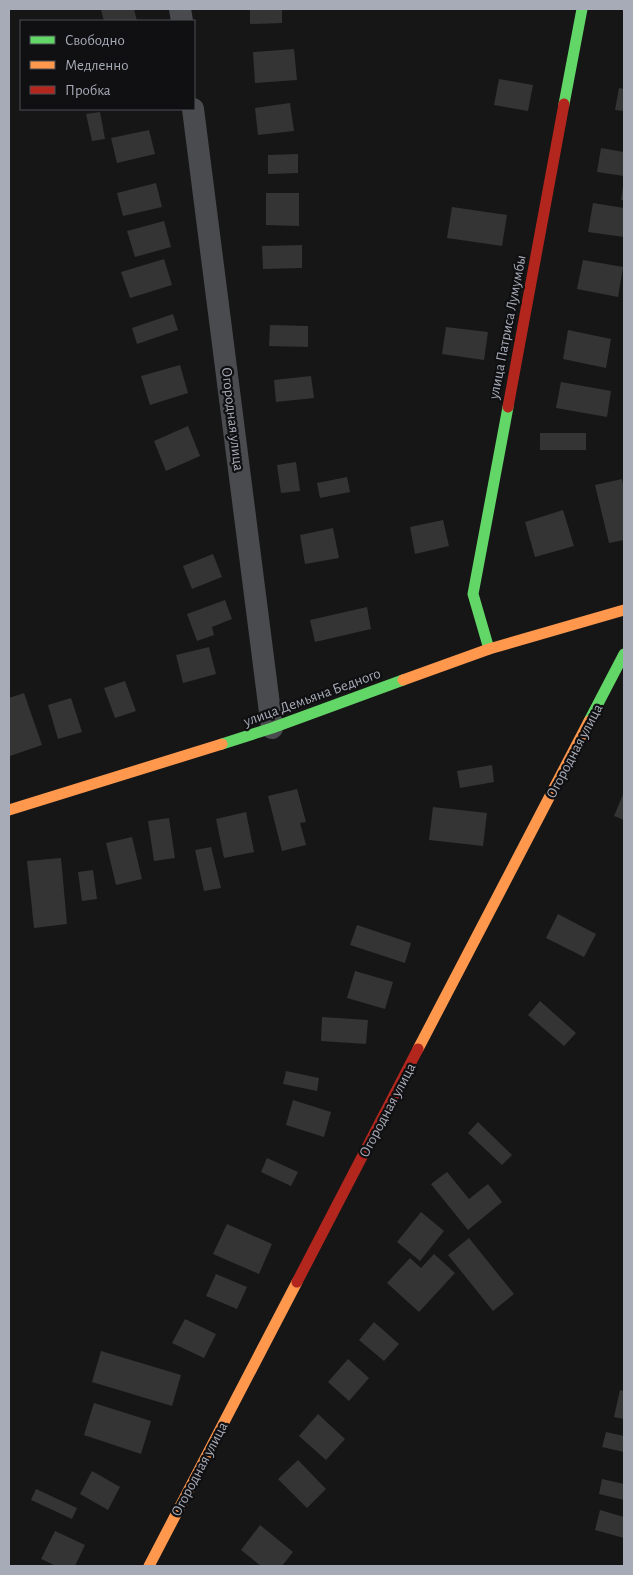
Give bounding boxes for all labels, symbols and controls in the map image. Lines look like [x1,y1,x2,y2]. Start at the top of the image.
legend [20,20,195,110]
text: Свободно [65,33,125,48]
text: Медленно [65,58,129,73]
text: Пробка [65,83,111,98]
street label: улица Патриса Лумумбы [486,254,529,401]
street label: Огородная улица [219,366,246,472]
street label: улица Демьяна Бедного [241,666,383,730]
street label: Огородная улица [543,702,606,801]
street label: Огородная улица [356,1061,419,1160]
street label: Огородная улица [168,1420,231,1519]

